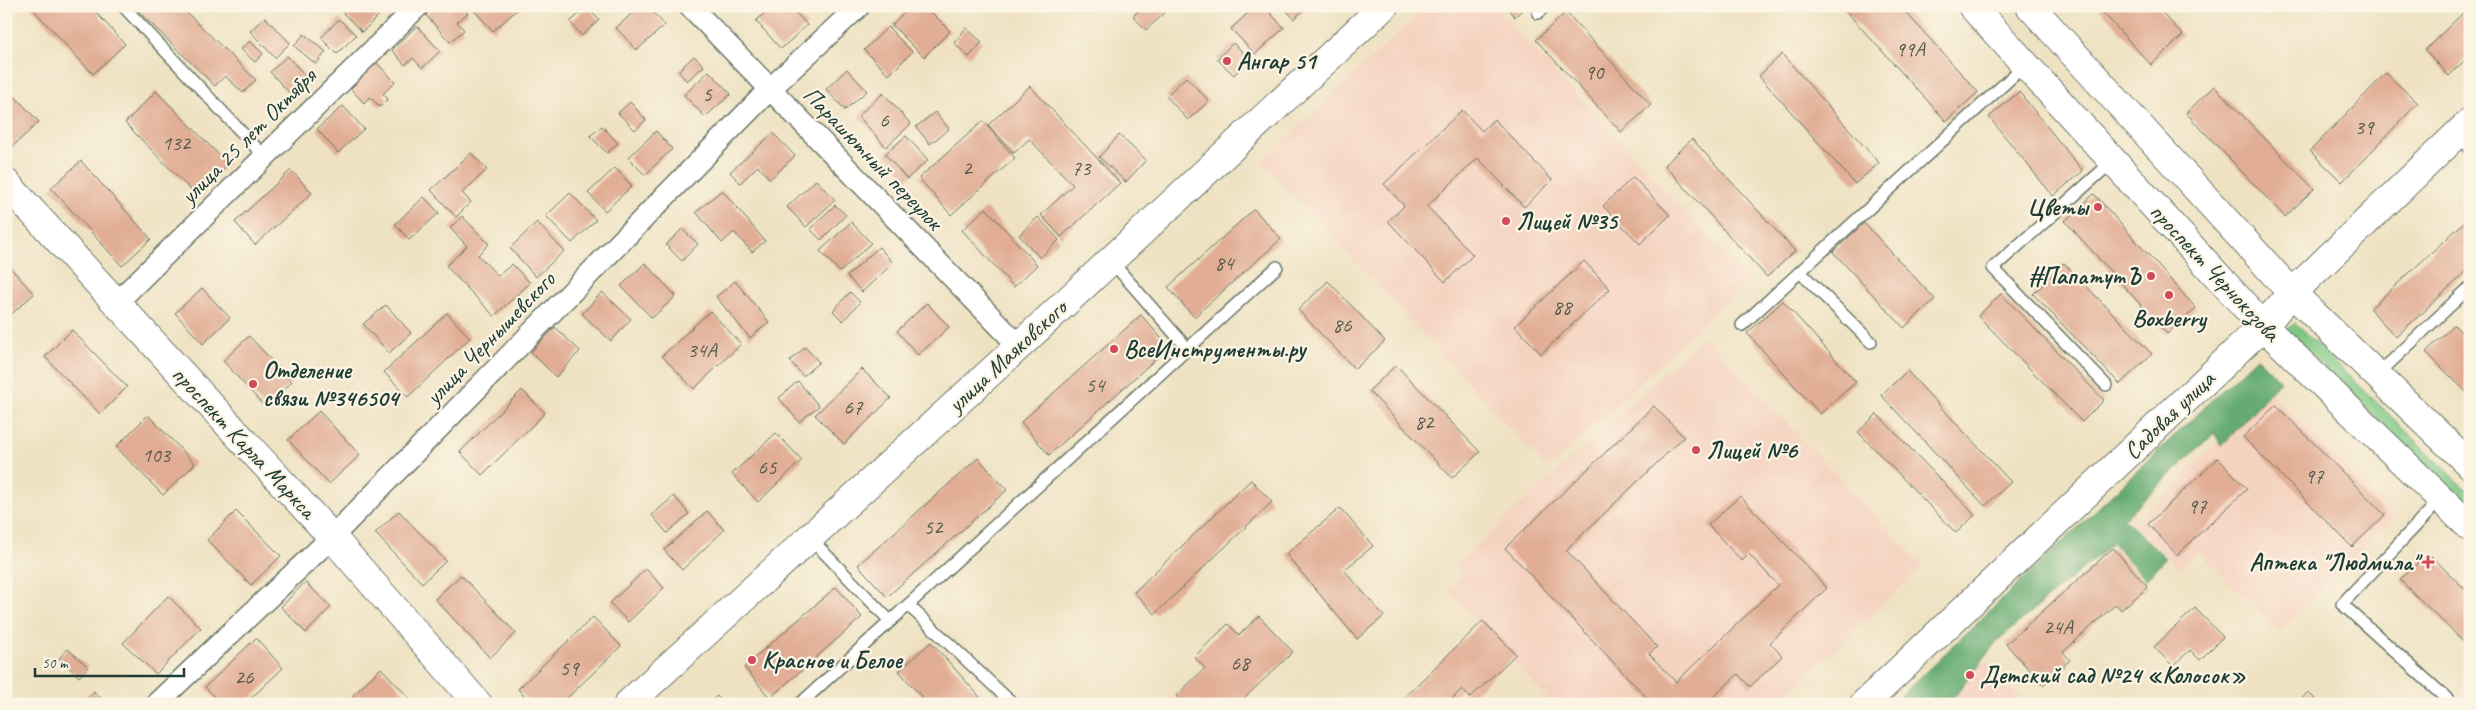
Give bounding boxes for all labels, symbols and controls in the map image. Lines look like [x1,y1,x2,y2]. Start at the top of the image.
house number: 99А [1895,36,1926,62]
place label: Ангар 51 [1237,46,1319,76]
marker: Ангар 51 [1221,55,1233,67]
house number: 90 [1585,59,1605,85]
street label: улица 25 лет Октября [172,60,324,212]
street label: Парашютный переулок [797,80,951,238]
house number: 5 [702,81,713,107]
house number: 6 [879,107,889,133]
house number: 39 [2355,114,2375,140]
house number: 132 [162,130,192,156]
house number: 2 [962,155,973,181]
house number: 73 [1072,155,1092,181]
place label: Цветы [2027,192,2090,222]
street label: проспект Чернокозова [2143,197,2288,349]
marker: Цветы [2092,201,2104,213]
place label: Лицей №35 [1516,206,1620,236]
marker: Лицей №35 [1500,215,1512,227]
house number: 84 [1215,250,1236,276]
place label: #ПапатутЪ [2028,261,2143,291]
street label: улица Чернышевского [417,264,562,413]
marker: #ПапатутЪ [2145,270,2157,282]
marker: Boxberry [2163,289,2175,301]
street label: улица Маяковского [940,291,1075,420]
house number: 88 [1553,294,1574,320]
place label: Boxberry [2132,303,2208,333]
house number: 86 [1333,312,1352,338]
place label: ВсеИнструменты.ру [1124,334,1308,364]
house number: 34А [687,337,718,363]
marker: ВсеИнструменты.ру [1108,343,1120,355]
place label: Отделение связи №346504 [263,355,401,413]
street label: проспект Карла Маркса [165,359,324,526]
street label: Садовая улица [2117,363,2222,466]
house number: 54 [1086,372,1107,398]
marker: Отделение связи №346504 [247,378,259,390]
house number: 67 [844,394,864,420]
house number: 82 [1415,409,1435,435]
place label: Лицей №6 [1706,435,1799,465]
house number: 103 [142,442,172,468]
marker: Лицей №6 [1690,444,1702,456]
house number: 65 [758,454,778,480]
house number: 97 [2305,463,2325,489]
house number: 97 [2188,493,2208,519]
house number: 52 [924,514,944,540]
place label: Аптека "Людмила" [2250,547,2423,577]
marker: Аптека "Людмила" [2422,556,2434,568]
house number: 24А [2043,614,2074,640]
scale bar [35,645,184,677]
place label: Красное и Белое [762,645,903,675]
house number: 68 [1231,650,1252,676]
text: 50 m [42,654,69,673]
marker: Красное и Белое [746,654,758,666]
house number: 59 [560,655,580,681]
place label: Детский сад №24 «Колосок» [1980,660,2246,690]
house number: 26 [235,664,254,690]
marker: Детский сад №24 «Колосок» [1964,669,1976,681]

